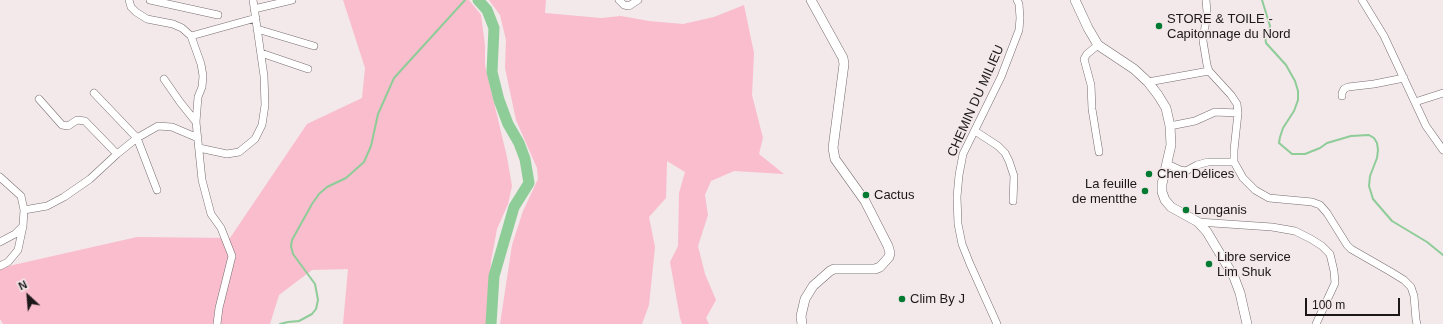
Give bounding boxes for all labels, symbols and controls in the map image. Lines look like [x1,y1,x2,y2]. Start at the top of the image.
place label: STORE & TOILE - Capitonnage du Nord [1167,11,1291,42]
marker: STORE & TOILE - Capitonnage du Nord [1154,21,1164,31]
street label: CHEMIN DU MILIEU [944,43,1008,159]
place label: Chen Délices [1157,166,1234,182]
marker: Chen Délices [1144,169,1154,179]
place label: La feuille de mentthe [1072,176,1137,207]
marker: La feuille de mentthe [1140,186,1150,196]
place label: Cactus [874,187,914,203]
marker: Cactus [861,190,871,200]
place label: Longanis [1194,202,1247,218]
marker: Longanis [1181,205,1191,215]
place label: Libre service Lim Shuk [1217,249,1291,280]
marker: Libre service Lim Shuk [1204,259,1214,269]
north arrow [8,276,48,316]
text: N [17,278,29,292]
scale bar [1307,290,1402,316]
place label: Clim By J [910,291,965,307]
marker: Clim By J [897,294,907,304]
text: 100 m [1312,298,1345,312]

